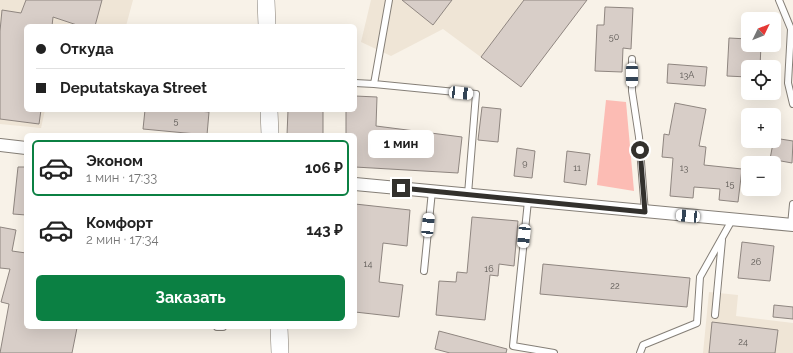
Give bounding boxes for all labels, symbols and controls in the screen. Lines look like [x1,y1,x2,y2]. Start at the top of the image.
north arrow [741,12,781,52]
map controls [741,12,781,196]
house number: 50 [609,32,620,42]
text: Откуда [60,40,114,58]
button: locate [741,60,781,100]
car [626,63,638,87]
house number: 13А [680,70,694,80]
text: Deputatskaya Street [60,79,207,97]
car [448,86,474,100]
button: + [741,108,781,148]
house number: 5 [174,116,179,126]
callout: 1 мин [368,130,434,158]
text: 1 мин [384,136,418,151]
route start [631,141,649,159]
icon: car [38,150,74,186]
text: Эконом [86,152,143,170]
button: − [741,156,781,196]
house number: 9 [522,158,528,168]
text: 106 ₽ [305,159,343,177]
house number: 11 [573,163,581,173]
house number: 13 [680,163,689,173]
text: 1 мин · 17:33 [86,170,157,185]
route end [392,179,410,197]
house number: 15 [726,179,734,189]
car [676,209,700,223]
icon: car [38,212,74,248]
car [421,212,435,238]
text: Комфорт [86,214,153,232]
text: 143 ₽ [306,221,343,239]
car [517,223,531,249]
text: 2 мин · 17:34 [86,232,159,247]
house number: 26 [751,257,762,267]
house number: 14 [364,259,372,269]
house number: 16 [484,264,494,274]
button: Заказать [36,275,345,321]
house number: 22 [610,281,620,291]
house number: 24 [738,337,748,347]

